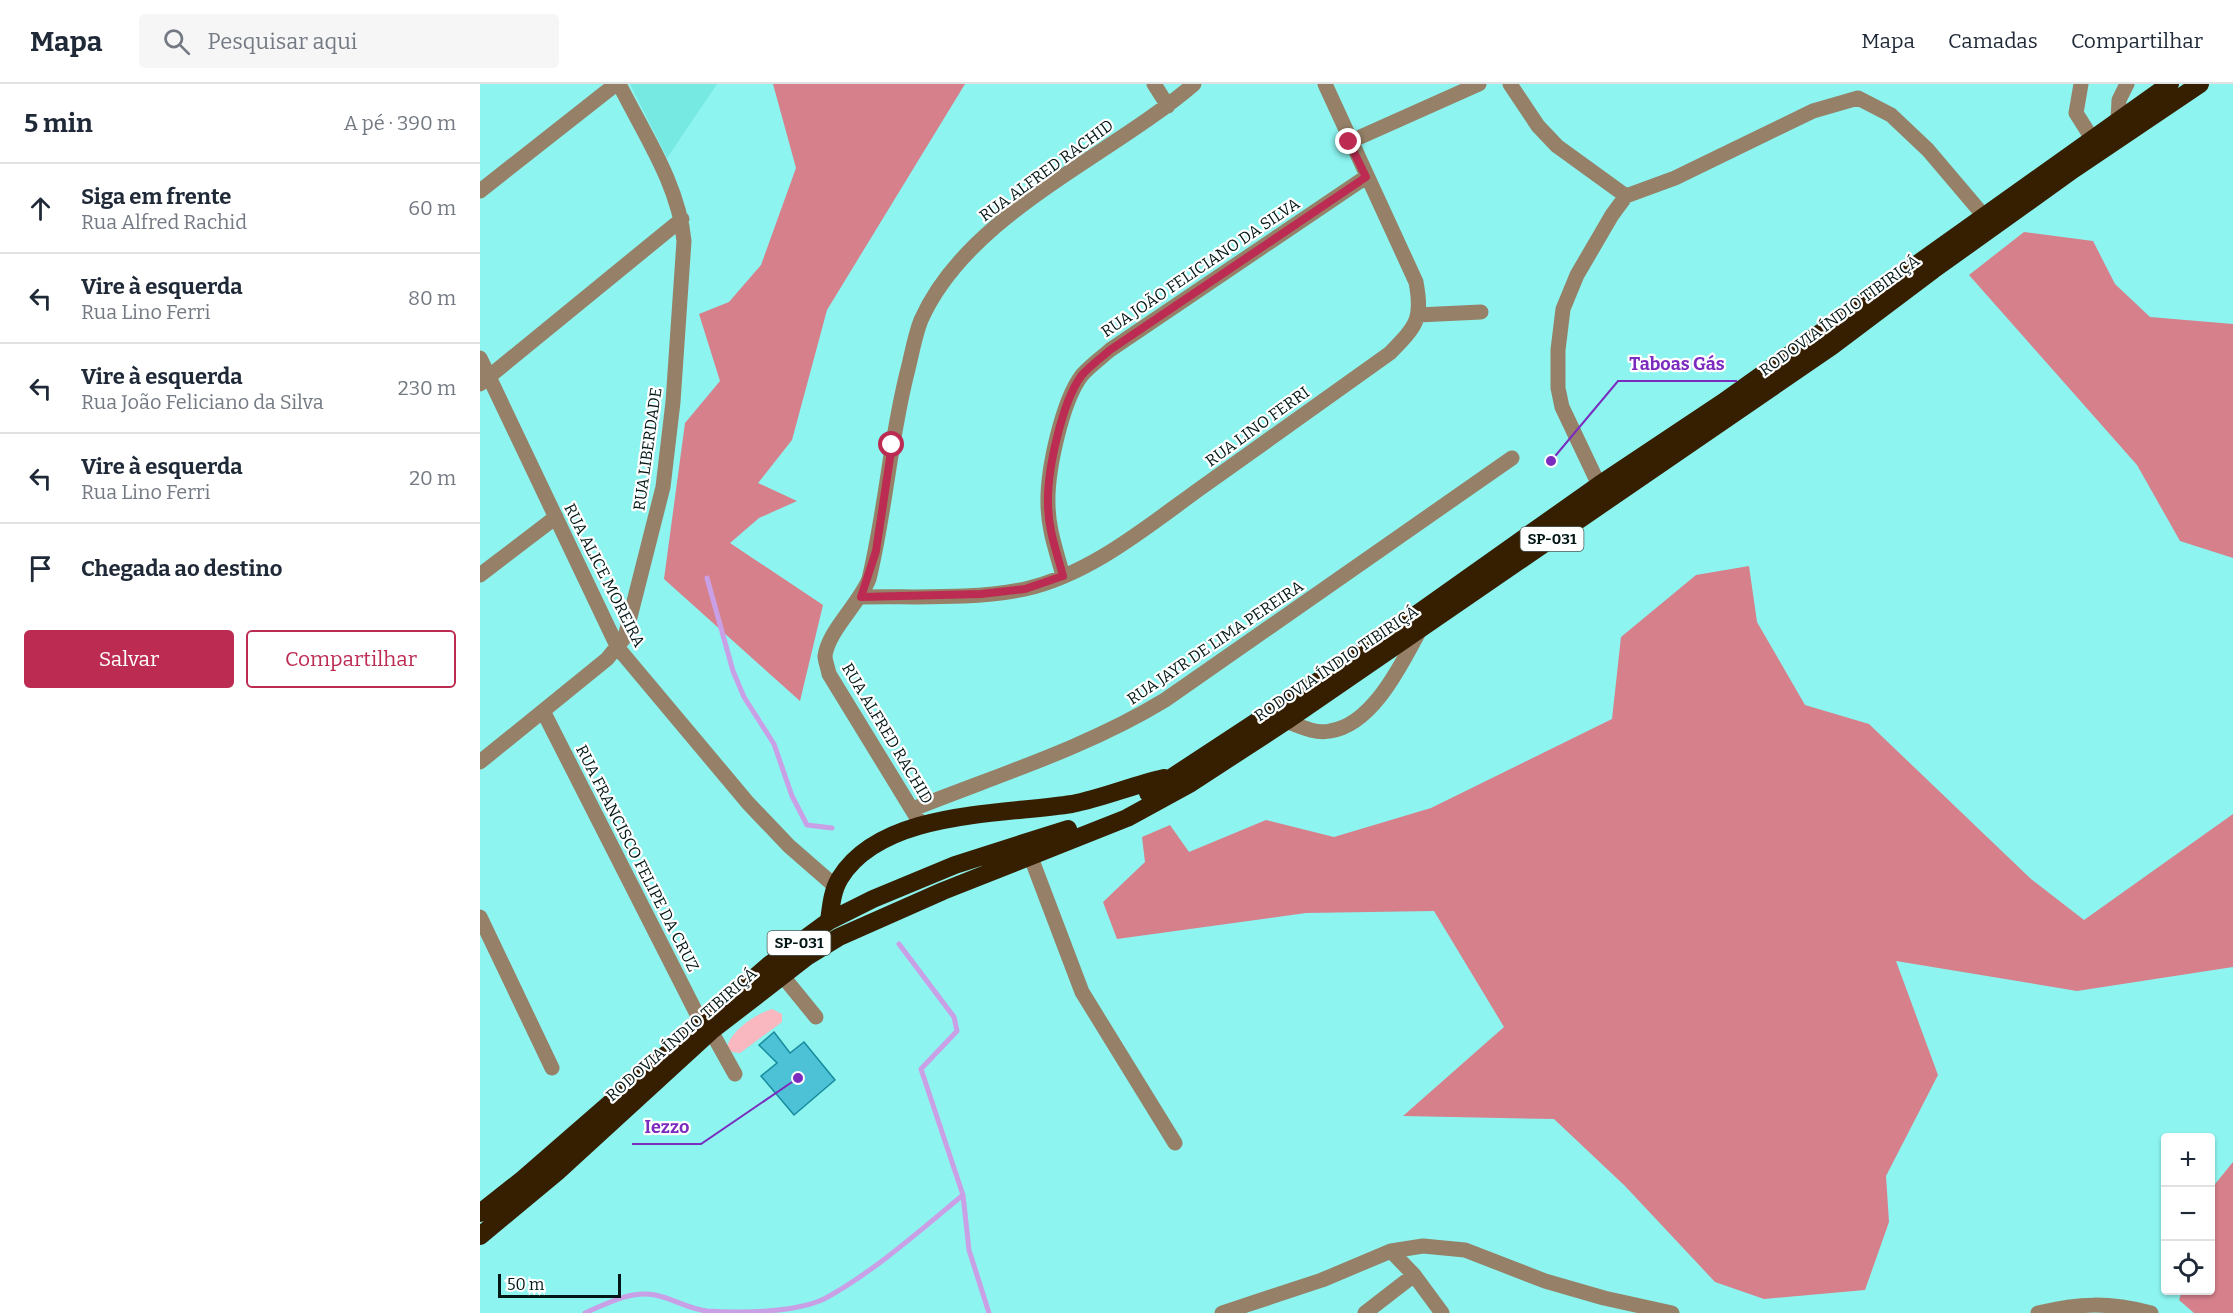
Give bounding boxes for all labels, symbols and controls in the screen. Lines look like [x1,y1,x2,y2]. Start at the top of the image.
search box [139,14,559,68]
text: Mapa [30,25,103,58]
icon: search [160,25,193,58]
text: Pesquisar aqui [208,28,357,55]
text: Mapa [1861,28,1915,54]
text: Camadas [1948,28,2038,54]
text: Compartilhar [2071,28,2203,54]
text: 5 min [24,108,93,139]
text: A pé · 390 m [344,111,456,135]
street label: RUA ALFRED RACHID [976,115,1117,225]
route end [1335,128,1361,154]
text: Siga em frente [81,183,231,210]
icon: ahead [24,192,57,225]
street label: RUA JOÃO FELICIANO DA SILVA [1097,193,1304,341]
text: 60 m [408,196,456,220]
text: Rua Alfred Rachid [81,210,247,234]
street label: RODOVIA ÍNDIO TIBIRIÇÁ [1755,250,1924,380]
text: Vire à esquerda [81,273,242,300]
icon: left [24,282,57,315]
text: 80 m [408,286,456,310]
text: Rua Lino Ferri [81,300,210,324]
callout: Taboas Gás [1618,345,1737,381]
text: Taboas Gás [1629,353,1725,375]
text: Vire à esquerda [81,363,242,390]
icon: left [24,372,57,405]
text: 230 m [398,376,456,400]
street label: RUA LINO FERRI [1202,382,1313,470]
street label: RUA LIBERDADE [629,386,666,512]
text: Rua João Feliciano da Silva [81,390,324,414]
route start [878,431,904,457]
text: Vire à esquerda [81,453,242,480]
icon: left [24,462,57,495]
text: 20 m [409,466,456,490]
text: Rua Lino Ferri [81,480,210,504]
street label: RUA ALICE MOREIRA [560,500,649,651]
road number: SP-031 [1520,527,1584,551]
icon: arrive [24,552,57,585]
text: Chegada ao destino [81,555,282,582]
street label: RUA JAYR DE LIMA PEREIRA [1124,576,1307,708]
street label: RODOVIA ÍNDIO TIBIRIÇÁ [1250,600,1422,725]
button: Salvar [24,630,234,688]
button: Compartilhar [246,630,456,688]
street label: RUA ALFRED RACHID [838,659,937,807]
street label: RUA FRANCISCO FELIPE DA CRUZ [572,742,703,975]
road number: SP-031 [768,931,830,955]
street label: RODOVIA ÍNDIO TIBIRIÇÁ [602,963,761,1105]
callout: Iezzo [632,1108,701,1144]
text: Iezzo [645,1116,689,1138]
map controls [2161,1133,2215,1295]
button: + [2161,1133,2215,1187]
button: − [2161,1187,2215,1241]
button: locate [2161,1241,2215,1295]
scale bar [498,1271,621,1298]
text: 50 m [507,1275,544,1294]

